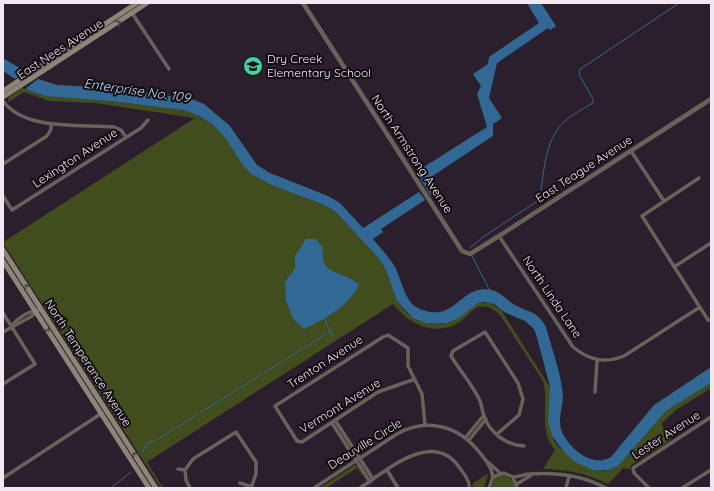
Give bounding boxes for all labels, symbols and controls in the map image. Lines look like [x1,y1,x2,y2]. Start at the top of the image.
street label: East Nees Avenue [14,15,106,82]
one-way arrow [114,20,121,28]
place label: Dry Creek Elementary School [267,51,371,80]
school or university icon: Dry Creek Elementary School [242,55,264,77]
water label: Enterprise No. 109 [83,75,193,106]
street label: North Armstrong Avenue [369,92,456,216]
street label: Lexington Avenue [29,124,120,191]
street label: East Teague Avenue [533,132,635,205]
street label: North Linda Lane [519,253,586,341]
one-way arrow [24,284,32,291]
street label: North Temperance Avenue [42,296,135,429]
one-way arrow [42,325,50,332]
street label: Trenton Avenue [284,331,366,392]
street label: Vermont Avenue [296,375,383,436]
street label: Lester Avenue [629,407,703,462]
street label: Deauville Circle [325,415,405,472]
one-way arrow [132,452,140,459]

